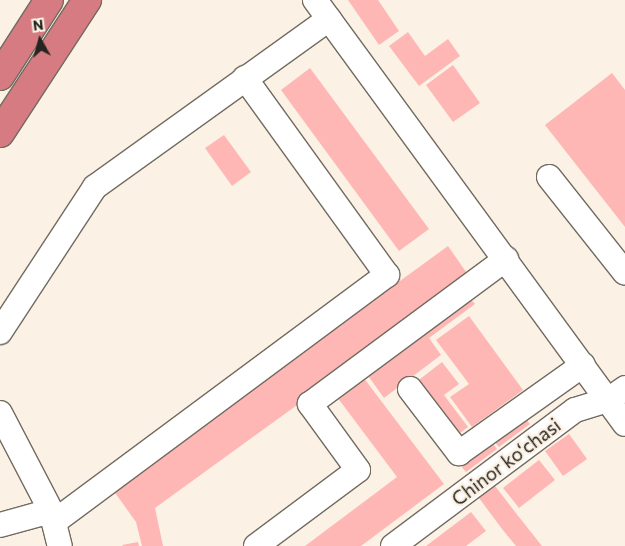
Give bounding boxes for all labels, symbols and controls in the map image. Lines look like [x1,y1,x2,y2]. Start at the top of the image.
north arrow [15,15,65,65]
text: N [32,16,44,34]
street label: Chinor ko‘chasi [447,414,565,510]

